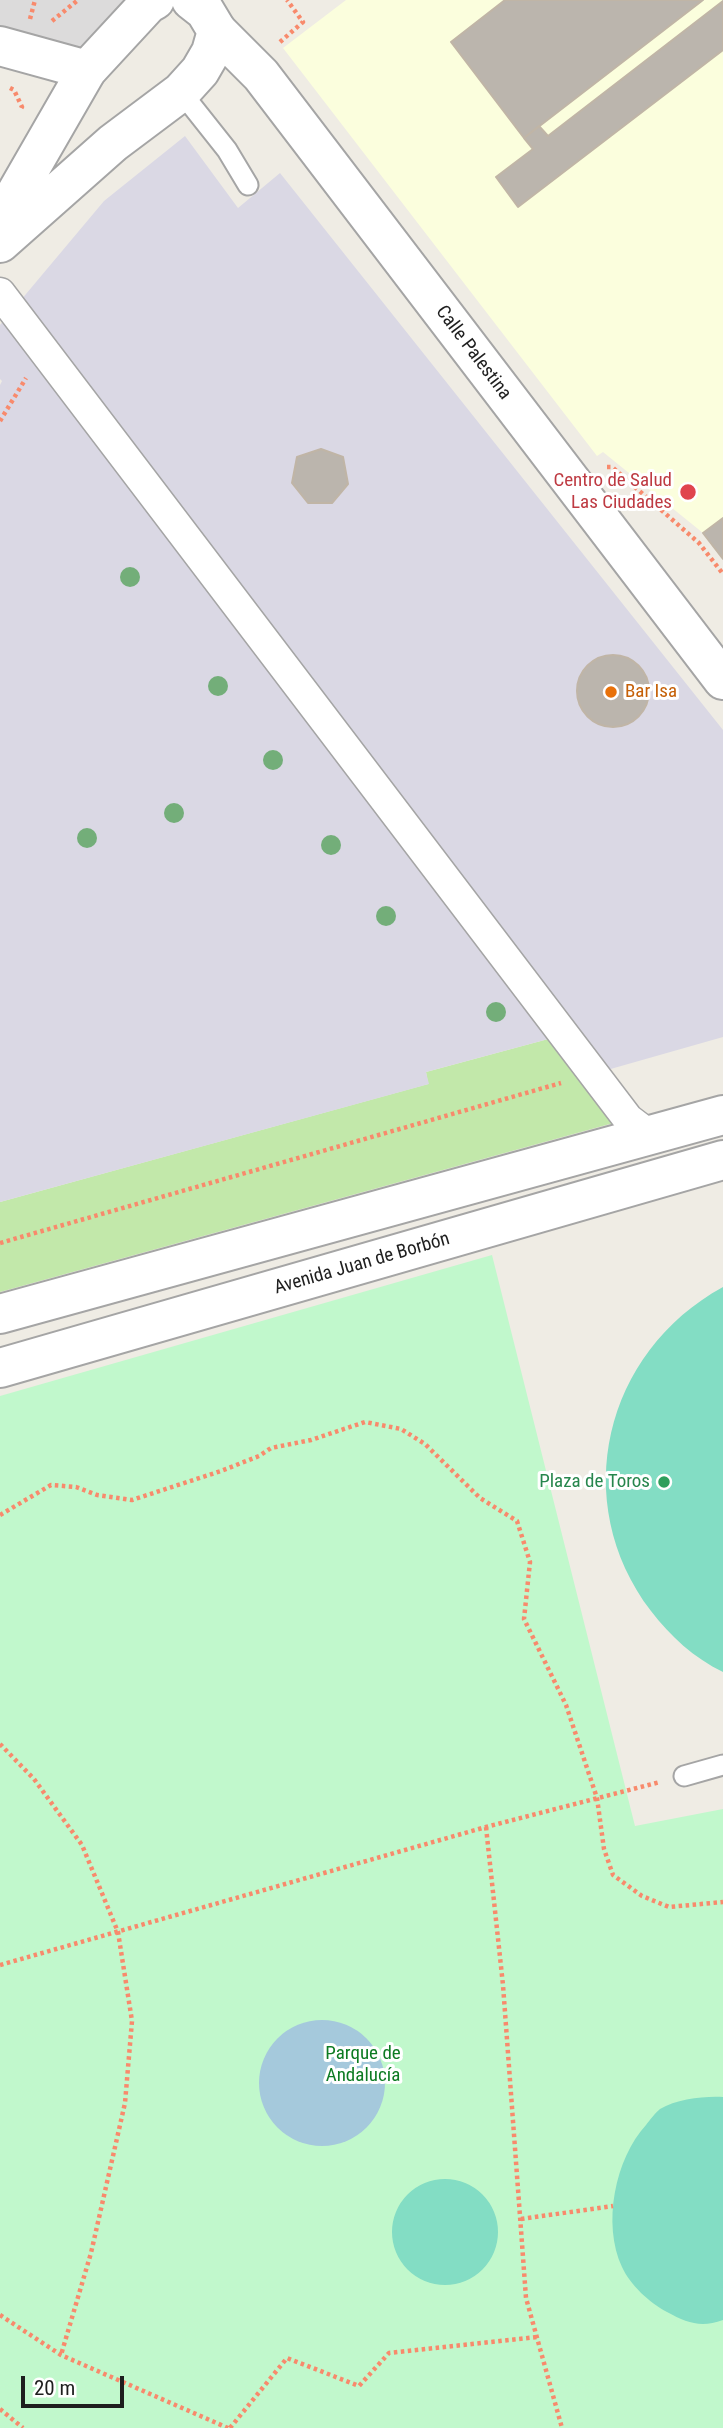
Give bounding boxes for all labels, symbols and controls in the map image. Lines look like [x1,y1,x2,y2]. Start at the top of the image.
street label: Calle Palestina [430,302,516,404]
place label: Centro de Salud Las Ciudades [553,470,672,514]
marker: Centro de Salud Las Ciudades [678,482,698,502]
place label: Bar Isa [625,681,677,703]
marker: Bar Isa [603,684,619,700]
street label: Avenida Juan de Borbón [272,1228,452,1300]
place label: Plaza de Toros [539,1471,650,1493]
marker: Plaza de Toros [656,1474,672,1490]
park label: Parque de Andalucía [325,2043,401,2087]
scale bar [24,2362,128,2406]
text: 20 m [34,2376,75,2400]

